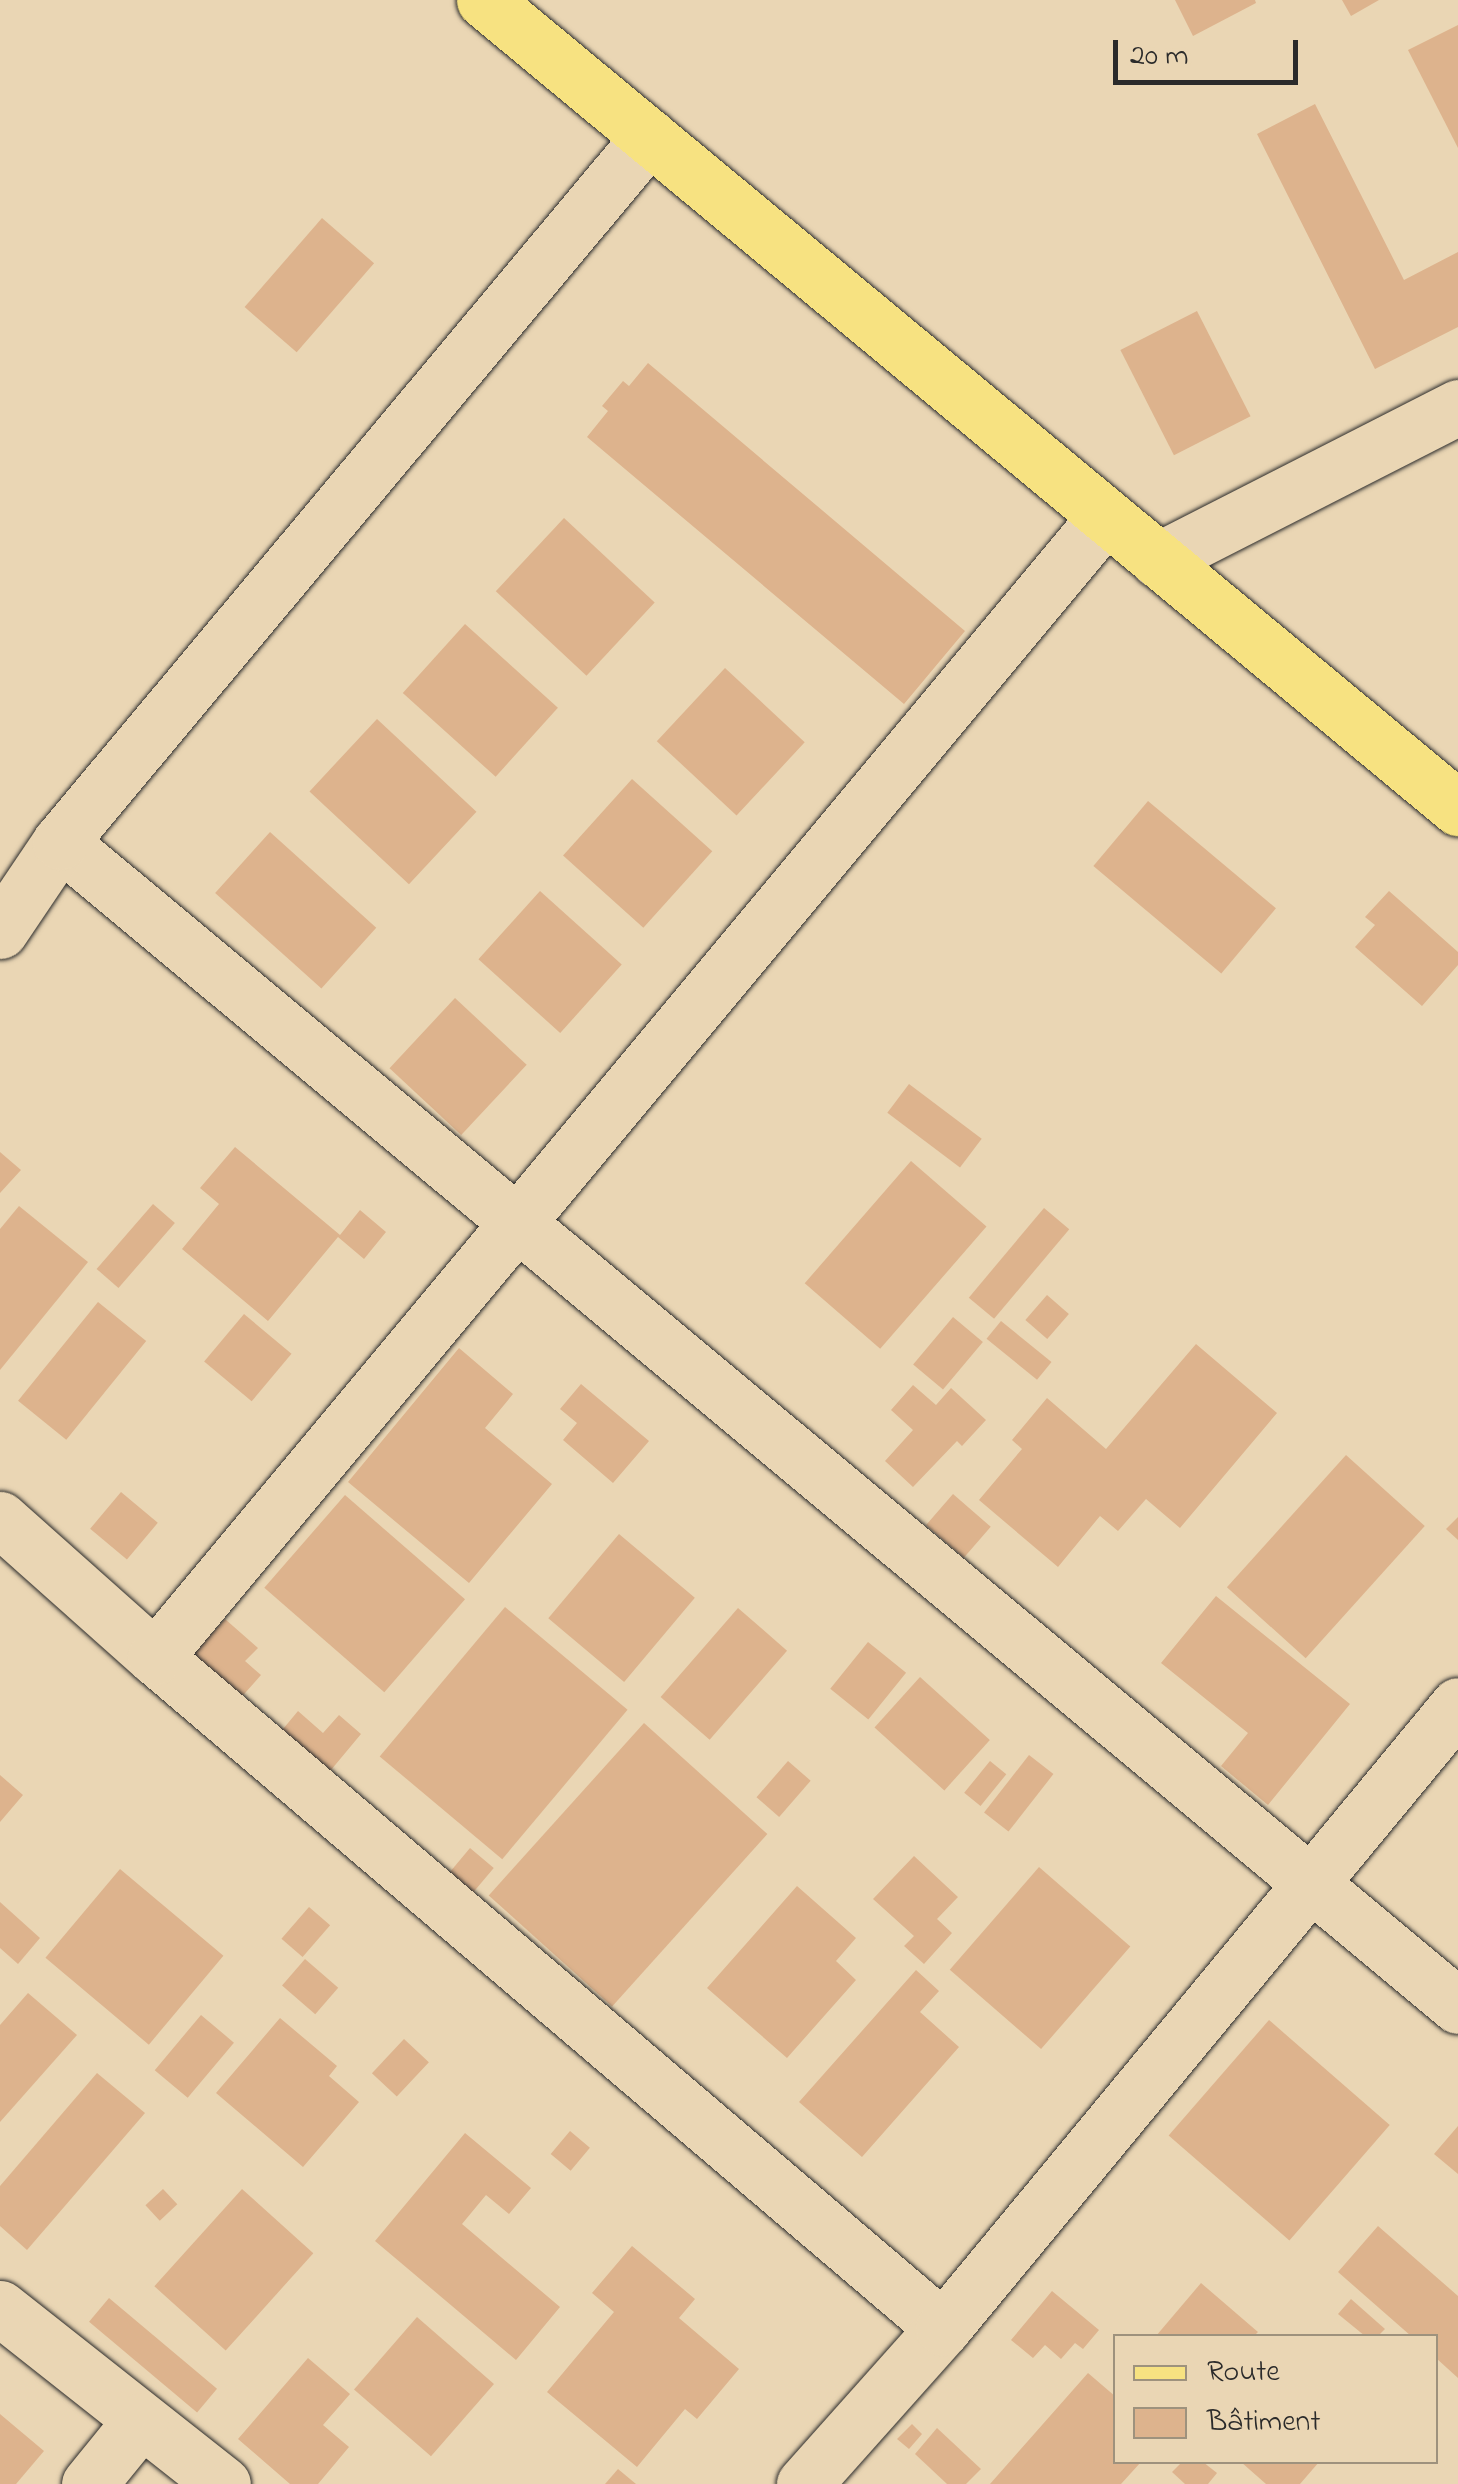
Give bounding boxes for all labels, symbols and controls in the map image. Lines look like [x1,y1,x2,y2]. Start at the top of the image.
scale bar [1118,20,1303,82]
text: 20 m [1130,35,1189,79]
legend [1113,2334,1438,2464]
text: Route [1207,2351,1280,2395]
text: Bâtiment [1207,2401,1320,2445]

